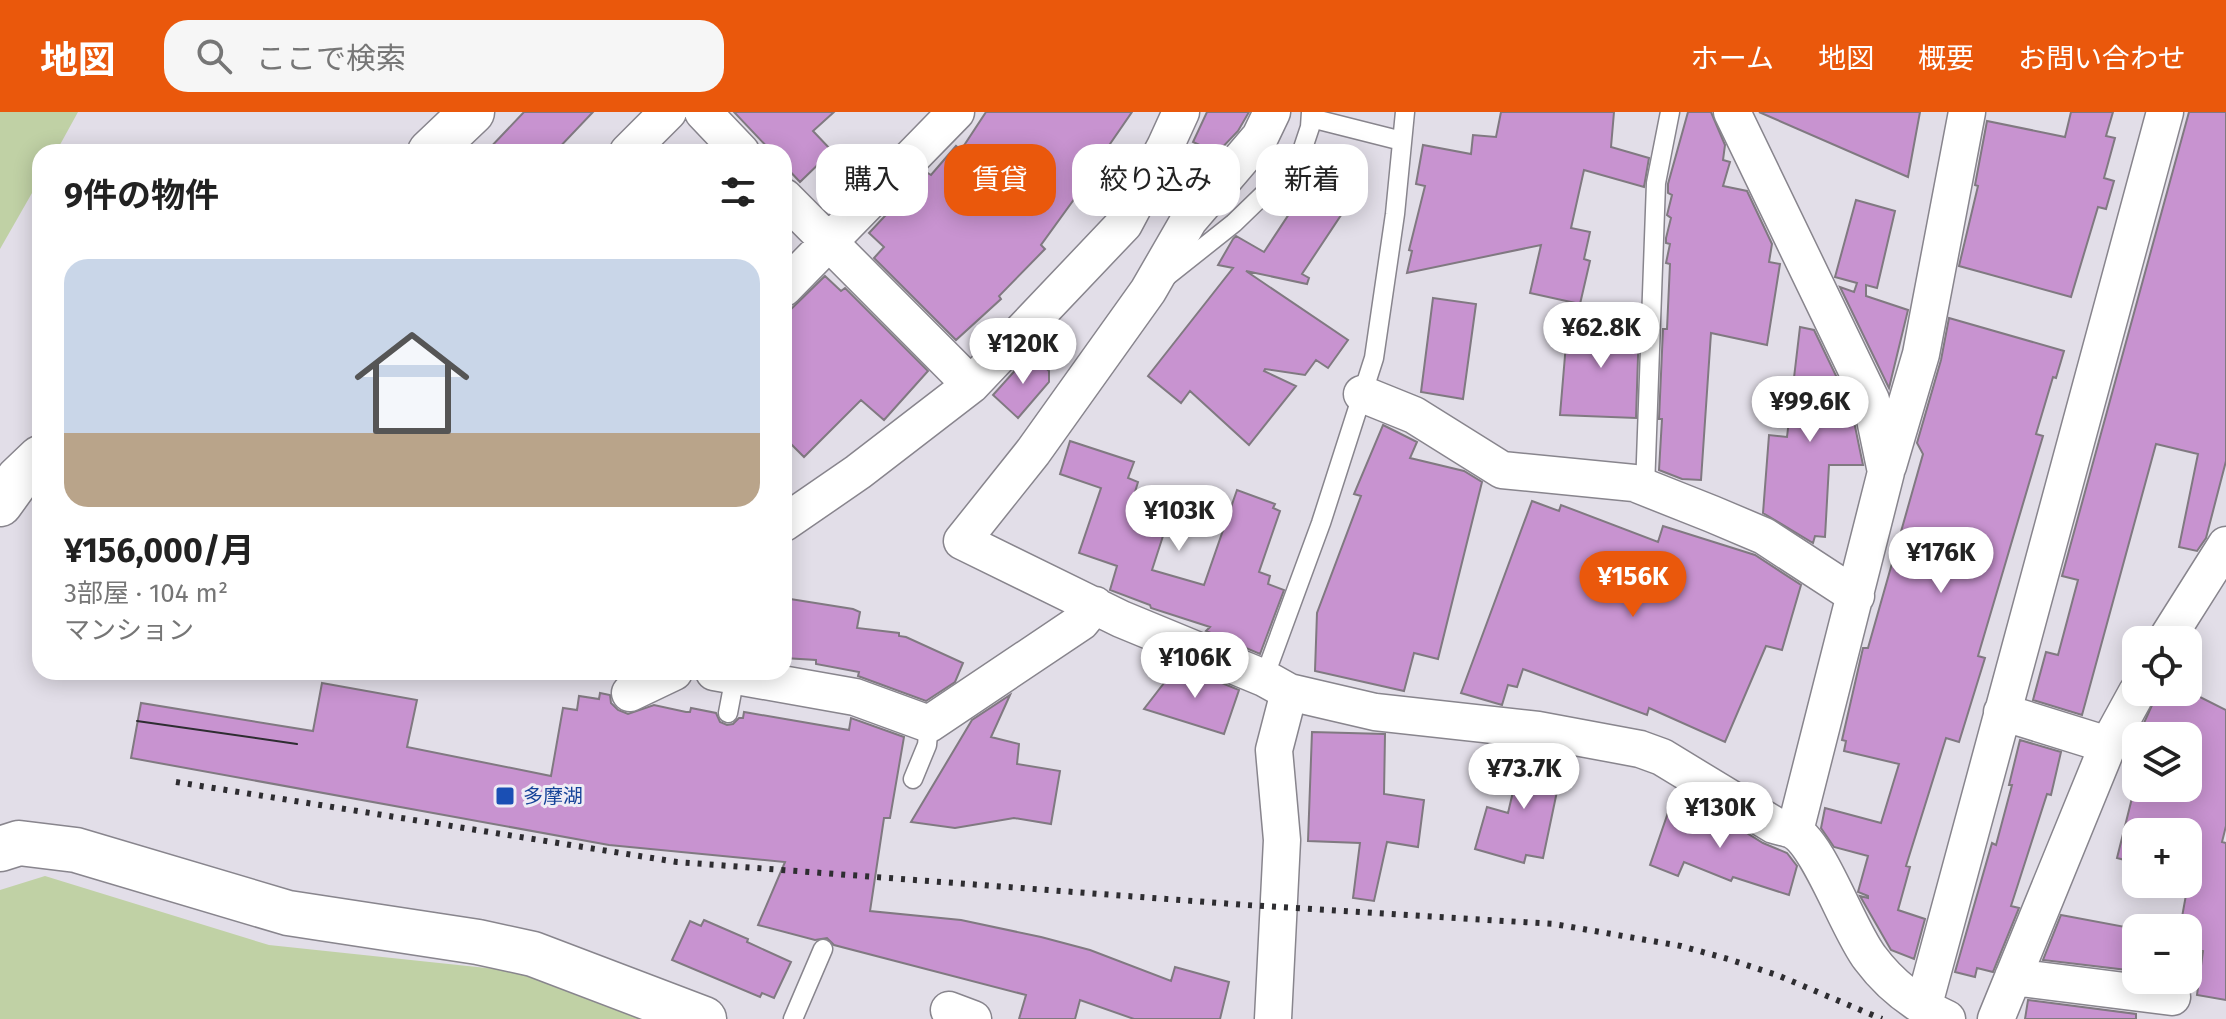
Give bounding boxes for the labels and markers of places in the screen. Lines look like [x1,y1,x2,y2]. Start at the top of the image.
pin: ¥62.8K [1536,302,1666,370]
pin: ¥120K [967,318,1079,386]
pin: ¥99.6K [1745,376,1875,444]
pin: ¥103K [1123,485,1235,553]
pin: ¥176K [1885,527,1997,595]
pin: ¥156K [1577,551,1689,619]
pin: ¥106K [1139,632,1251,700]
pin: ¥73.7K [1459,743,1589,811]
pin: ¥130K [1664,782,1776,850]
place label: 多摩湖 [523,784,583,808]
marker: 多摩湖 [494,785,516,807]

